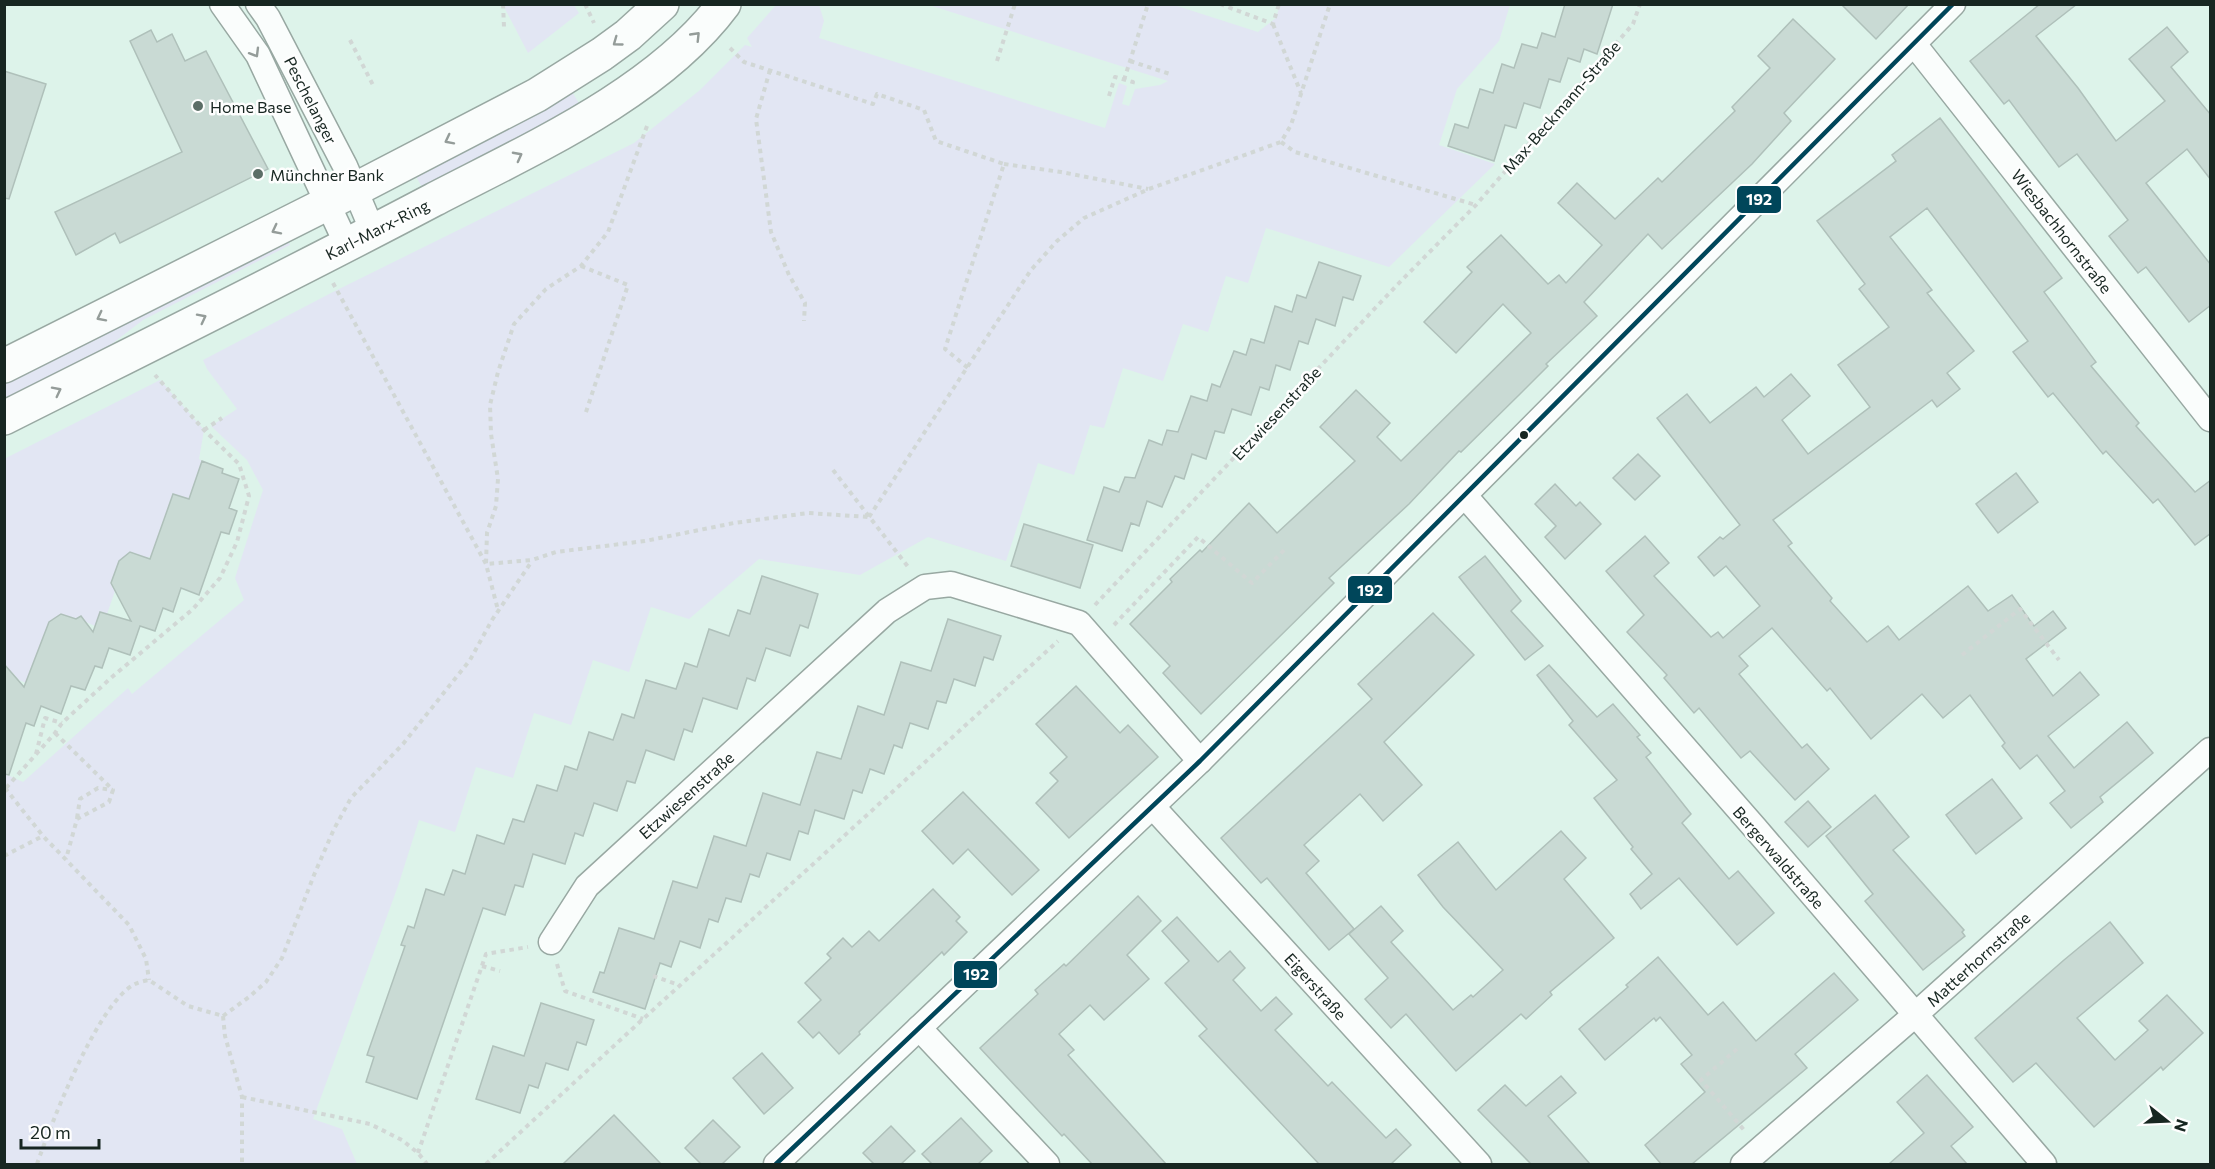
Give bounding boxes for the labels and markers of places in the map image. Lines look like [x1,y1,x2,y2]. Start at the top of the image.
place label: Home Base [210,97,291,116]
marker: Home Base [191,99,205,113]
place label: Münchner Bank [270,165,384,184]
marker: Münchner Bank [251,167,265,181]
unlabelled marker [1518,429,1530,441]

